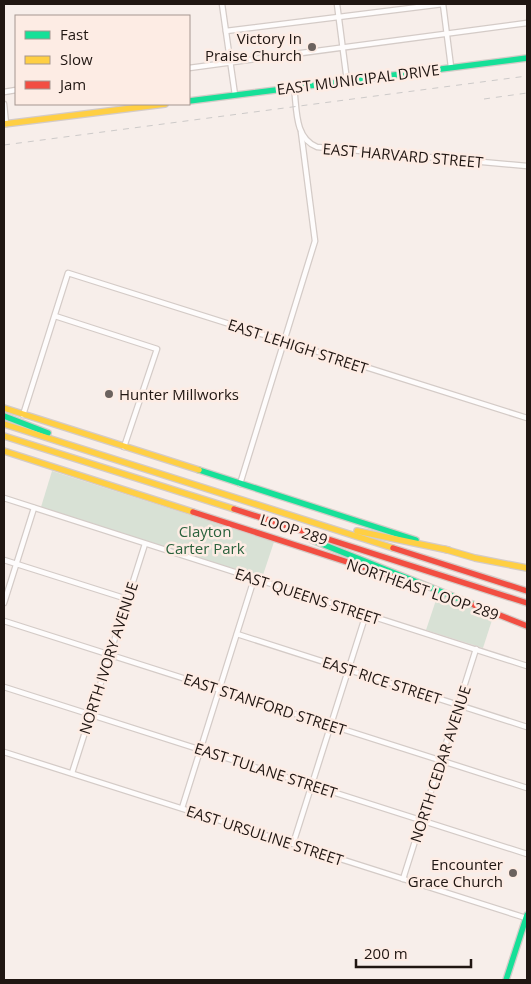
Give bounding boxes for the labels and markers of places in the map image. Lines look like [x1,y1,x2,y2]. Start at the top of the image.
place label: Victory In Praise Church [205,28,302,65]
marker: Victory In Praise Church [306,41,318,53]
place label: Hunter Millworks [119,384,239,404]
marker: Hunter Millworks [103,388,115,400]
place label: Encounter Grace Church [408,854,503,891]
marker: Encounter Grace Church [507,867,519,879]

